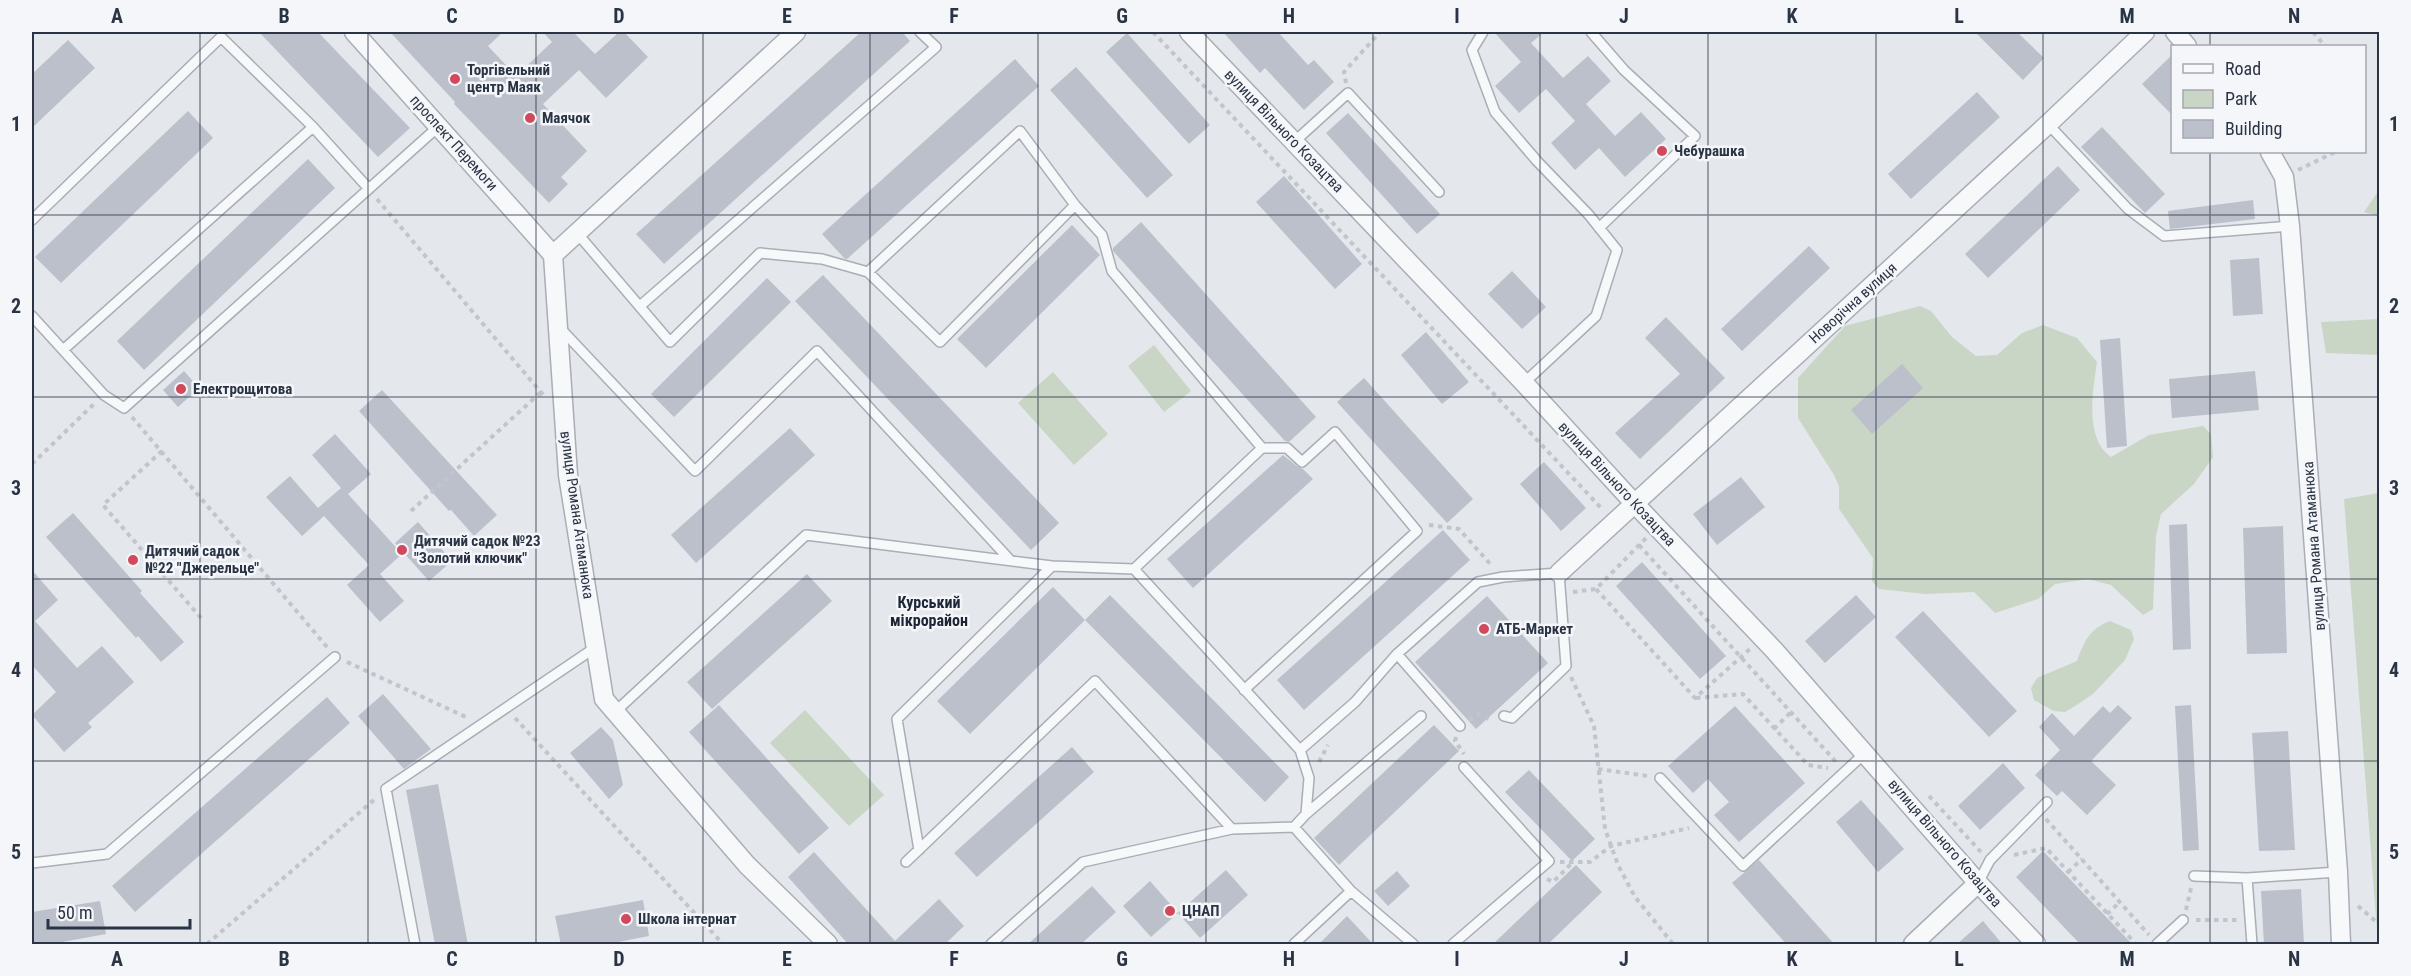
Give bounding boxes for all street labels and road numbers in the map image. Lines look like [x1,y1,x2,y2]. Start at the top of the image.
street label: вулиця Вільного Козацтва [1221,66,1347,196]
street label: проспект Перемоги [406,91,502,195]
street label: Новорічна вулиця [1805,259,1901,347]
street label: вулиця Вільного Козацтва [1555,418,1679,550]
street label: вулиця Романа Атаманюка [556,430,598,600]
street label: вулиця Романа Атаманюка [2299,461,2329,631]
street label: вулиця Вільного Козацтва [1884,775,2006,911]

